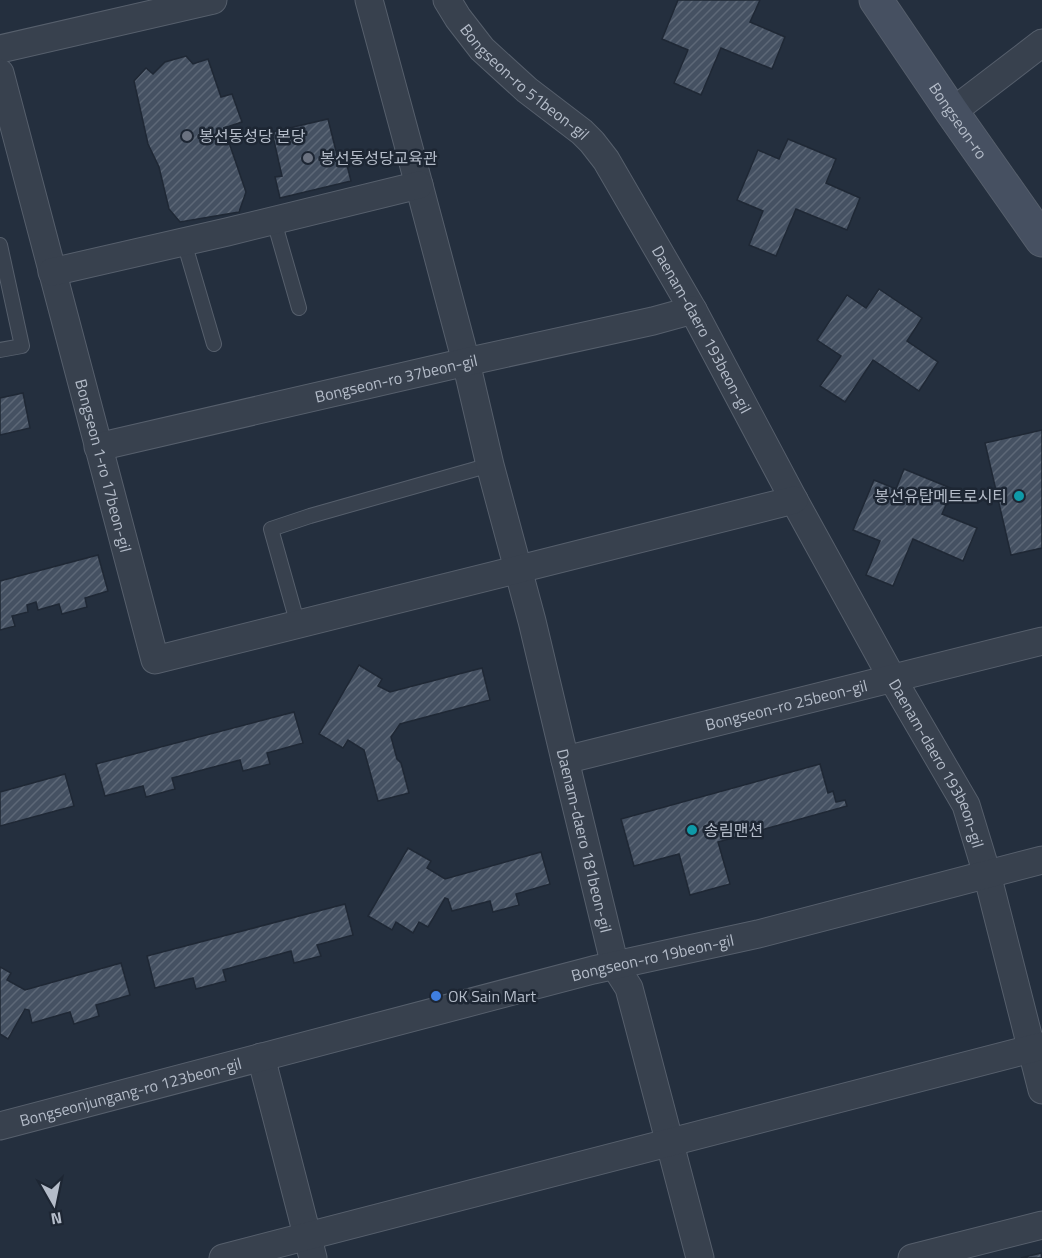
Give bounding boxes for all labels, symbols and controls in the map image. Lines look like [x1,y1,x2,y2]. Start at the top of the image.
street label: Bongseon-ro 51beon-gil [455,18,595,145]
street label: Bongseon-ro [923,77,993,164]
place label: 봉선동성당 본당 [199,124,306,148]
marker: 봉선동성당 본당 [180,129,194,143]
place label: 봉선동성당교육관 [320,146,438,170]
marker: 봉선동성당교육관 [301,151,315,165]
street label: Daenam-daero 193beon-gil [646,241,758,418]
street label: Bongseon-ro 37beon-gil [313,348,480,409]
street label: Bongseon 1-ro 17beon-gil [69,376,138,555]
place label: 봉선유탑메트로시티 [875,484,1007,508]
marker: 봉선유탑메트로시티 [1012,489,1026,503]
street label: Bongseon-ro 25beon-gil [703,673,870,737]
street label: Daenam-daero 193beon-gil [883,674,990,851]
street label: Daenam-daero 181beon-gil [551,746,618,935]
place label: 송림맨션 [704,818,763,842]
marker: 송림맨션 [685,823,699,837]
street label: Bongseon-ro 19beon-gil [568,928,736,987]
place label: OK Sain Mart [448,984,536,1008]
marker: OK Sain Mart [429,989,443,1003]
street label: Bongseonjungang-ro 123beon-gil [17,1051,244,1132]
north arrow [24,1174,84,1234]
text: N [49,1206,64,1232]

